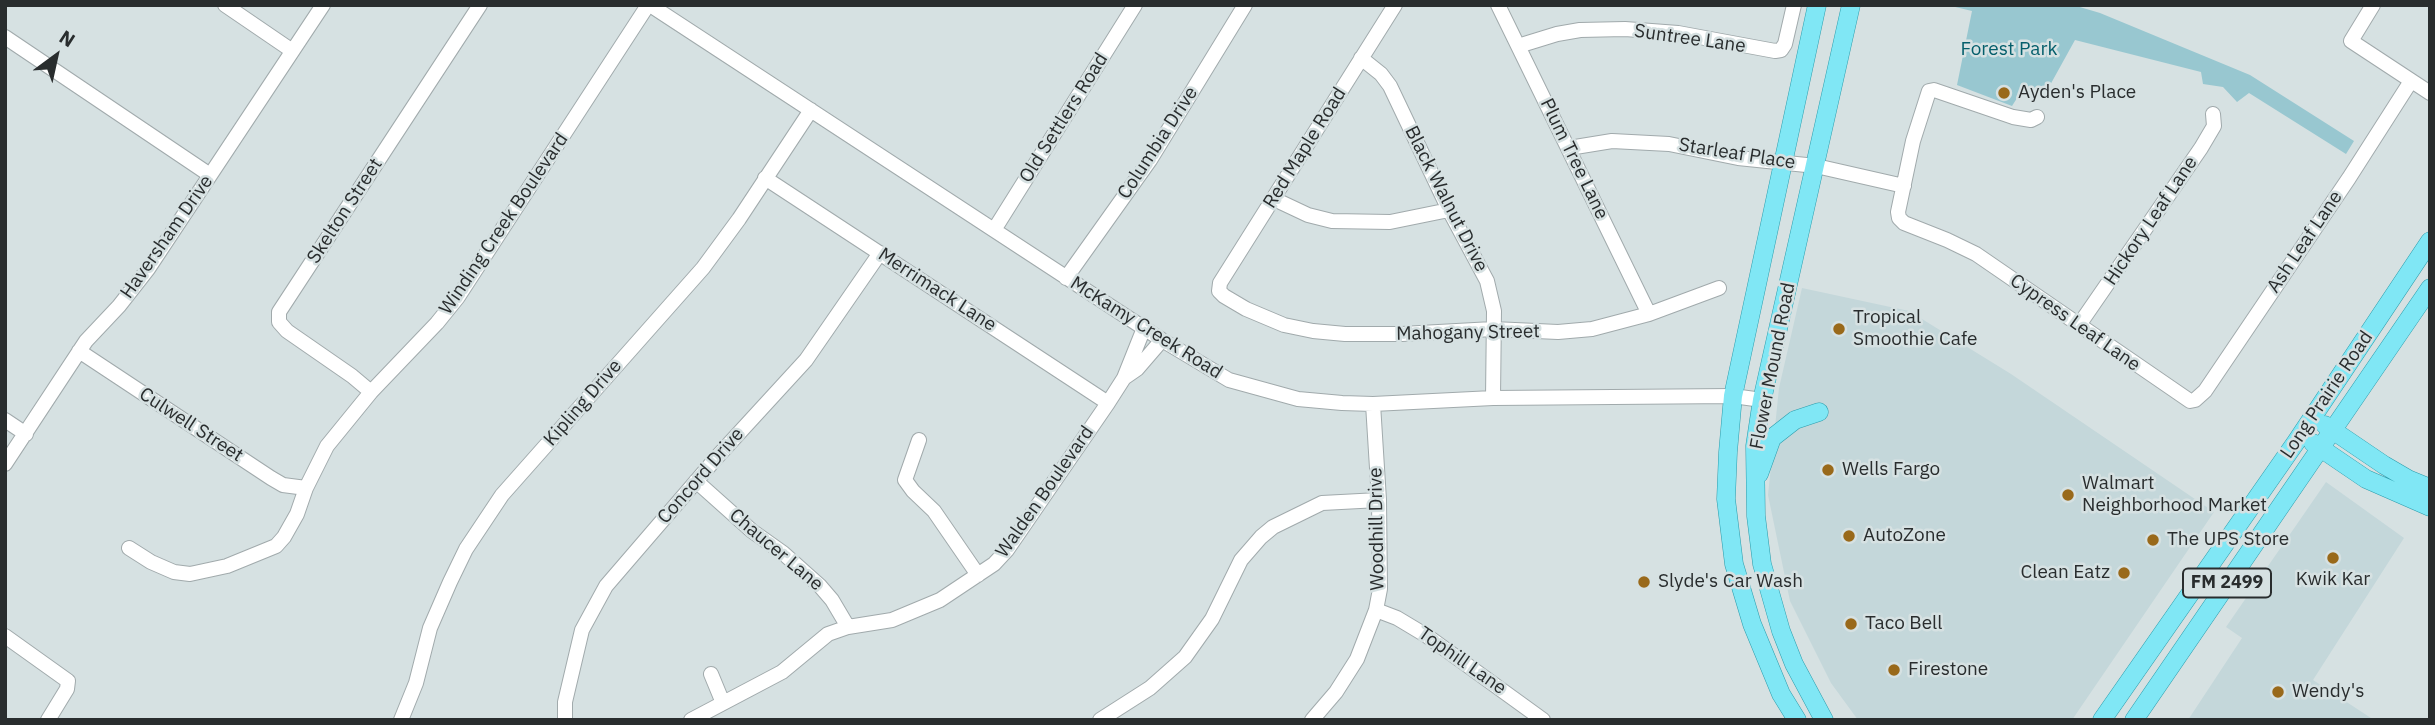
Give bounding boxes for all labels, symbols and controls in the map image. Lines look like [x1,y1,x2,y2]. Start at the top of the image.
street label: Suntree Lane [1633,20,1747,58]
north arrow [21,21,91,91]
text: N [55,25,80,52]
park label: Forest Park [1961,39,2057,61]
street label: Old Settlers Road [1015,49,1113,187]
street label: Columbia Drive [1113,82,1203,204]
place label: Ayden's Place [2018,82,2136,104]
street label: Red Maple Road [1259,83,1351,213]
marker: Ayden's Place [1996,85,2012,101]
street label: Plum Tree Lane [1535,95,1613,223]
street label: Black Walnut Drive [1399,122,1493,276]
street label: Winding Creek Boulevard [435,129,573,319]
street label: Starleaf Place [1677,134,1797,174]
street label: Hickory Leaf Lane [2099,152,2203,290]
street label: Skelton Street [303,154,387,268]
street label: Haversham Drive [116,171,218,303]
street label: Ash Leaf Lane [2263,187,2347,297]
street label: Merrimack Lane [874,243,1000,337]
street label: Cypress Leaf Lane [2005,270,2145,376]
street label: McKamy Creek Road [1066,272,1226,384]
street label: Flower Mound Road [1746,281,1800,451]
place label: Tropical Smoothie Cafe [1853,307,1977,351]
street label: Mahogany Street [1396,320,1540,346]
marker: Tropical Smoothie Cafe [1831,321,1847,337]
street label: Long Prairie Road [2276,327,2378,463]
street label: Kipling Drive [539,355,627,451]
street label: Culwell Street [135,383,247,467]
street label: Walden Boulevard [991,422,1099,562]
street label: Concord Drive [653,423,749,529]
place label: Wells Fargo [1842,459,1940,481]
marker: Wells Fargo [1820,462,1836,478]
street label: Woodhill Drive [1365,467,1389,591]
place label: Walmart Neighborhood Market [2082,473,2267,517]
marker: Walmart Neighborhood Market [2060,487,2076,503]
street label: Chaucer Lane [724,504,828,596]
place label: AutoZone [1863,525,1946,547]
marker: AutoZone [1841,528,1857,544]
place label: The UPS Store [2167,529,2289,551]
marker: The UPS Store [2145,532,2161,548]
marker: Kwik Kar [2325,550,2341,566]
place label: Clean Eatz [2020,562,2110,584]
marker: Clean Eatz [2116,565,2132,581]
road number: FM 2499 [2183,568,2271,598]
place label: Kwik Kar [2296,569,2370,591]
place label: Slyde's Car Wash [1658,571,1803,593]
marker: Slyde's Car Wash [1636,574,1652,590]
place label: Taco Bell [1865,613,1942,635]
marker: Taco Bell [1843,616,1859,632]
street label: Tophill Lane [1414,622,1510,700]
place label: Firestone [1908,659,1988,681]
marker: Firestone [1886,662,1902,678]
place label: Wendy's [2292,681,2365,703]
marker: Wendy's [2270,684,2286,700]

